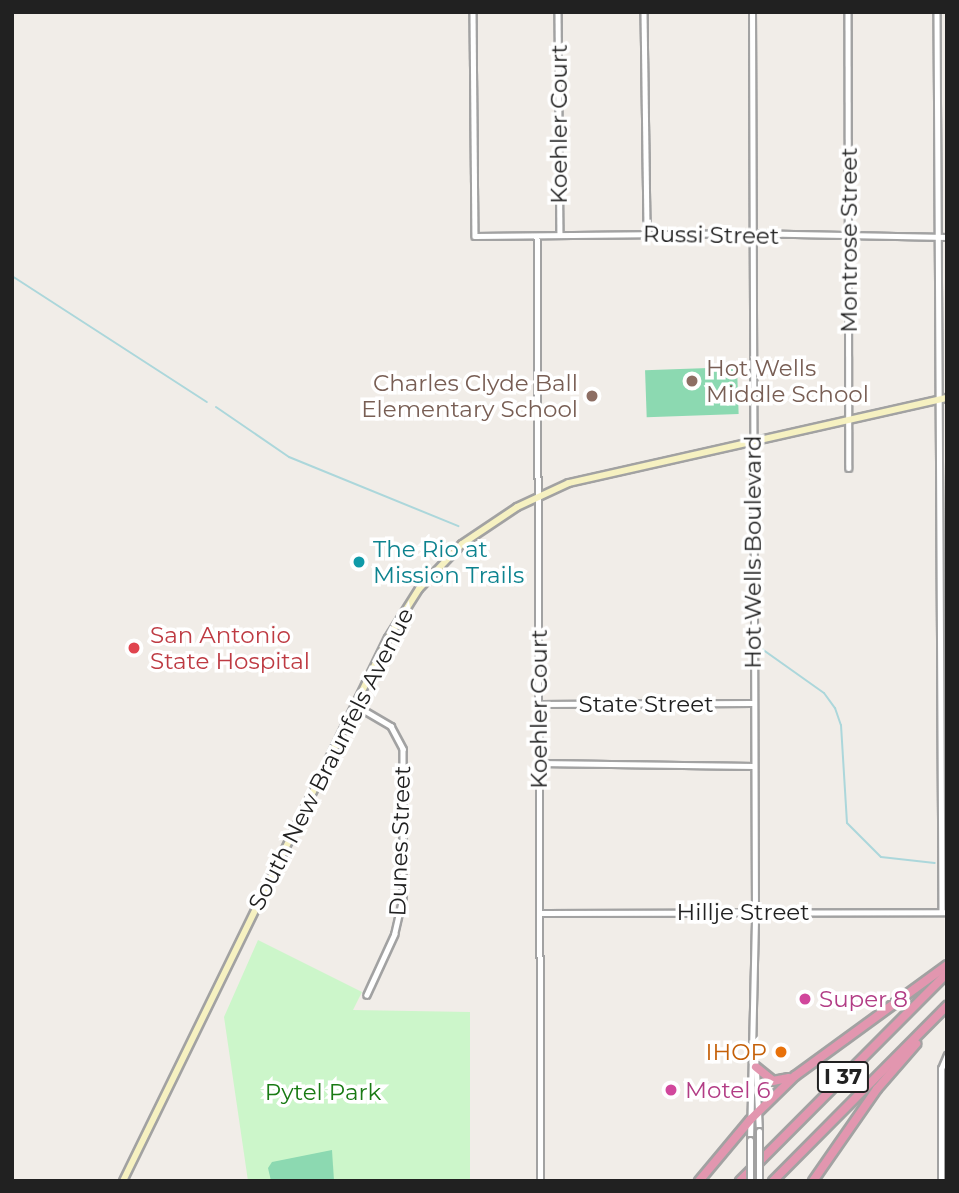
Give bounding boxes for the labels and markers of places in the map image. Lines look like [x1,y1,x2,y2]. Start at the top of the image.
place label: Hot Wells Middle School [706,354,869,408]
place label: Charles Clyde Ball Elementary School [361,369,578,423]
marker: Hot Wells Middle School [684,373,700,389]
marker: Charles Clyde Ball Elementary School [584,388,600,404]
place label: The Rio at Mission Trails [373,535,524,589]
marker: The Rio at Mission Trails [351,554,367,570]
place label: San Antonio State Hospital [150,621,310,675]
marker: San Antonio State Hospital [124,638,144,658]
place label: Super 8 [819,985,908,1013]
marker: Super 8 [797,991,813,1007]
place label: IHOP [706,1038,767,1066]
marker: IHOP [773,1044,789,1060]
place label: Motel 6 [685,1076,770,1104]
marker: Motel 6 [663,1082,679,1098]

